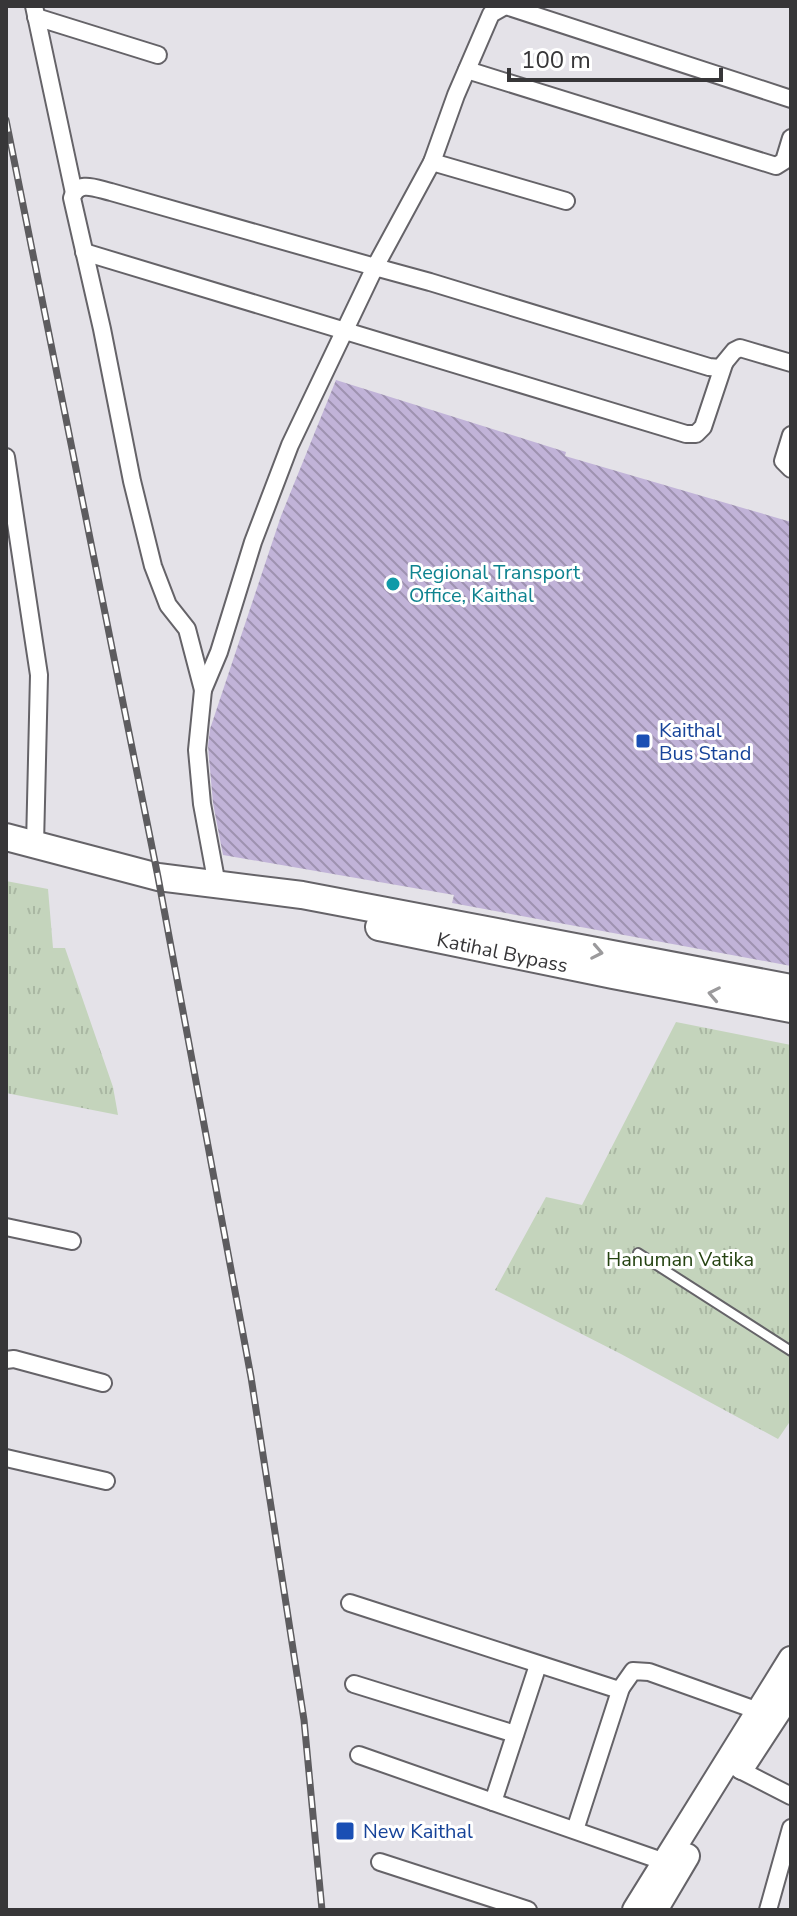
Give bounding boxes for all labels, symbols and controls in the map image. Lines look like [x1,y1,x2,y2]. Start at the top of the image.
scale bar [509,32,721,82]
text: 100 m [521,44,591,76]
place label: Regional Transport Office, Kaithal [409,559,581,609]
marker: Regional Transport Office, Kaithal [384,575,402,593]
place label: Kaithal Bus Stand [659,717,751,767]
marker: Kaithal Bus Stand [634,732,652,750]
street label: Katihal Bypass [435,926,570,979]
one-way arrow [590,943,604,960]
one-way arrow [708,987,721,1004]
park label: Hanuman Vatika [606,1246,754,1273]
place label: New Kaithal [363,1818,473,1845]
marker: New Kaithal [334,1820,356,1842]

